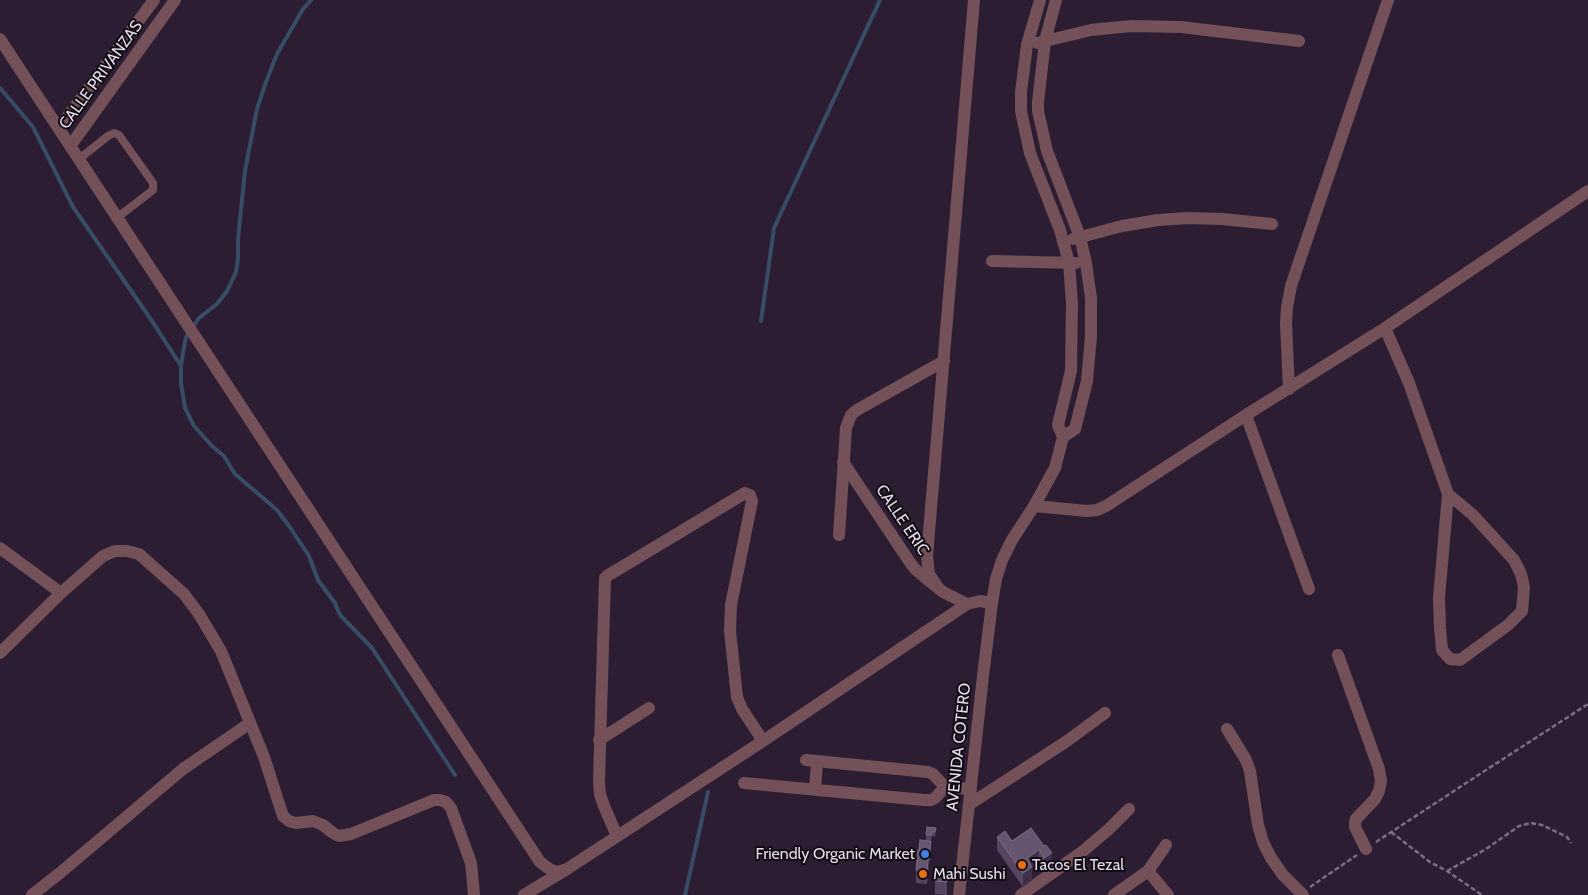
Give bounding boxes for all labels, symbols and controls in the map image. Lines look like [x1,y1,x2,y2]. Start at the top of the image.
street label: CALLE PRIVANZAS [55,17,147,133]
street label: CALLE ERIC [871,481,933,559]
street label: AVENIDA COTERO [943,682,975,812]
place label: Friendly Organic Market [755,844,915,864]
marker: Friendly Organic Market [919,848,931,860]
place label: Tacos El Tezal [1032,855,1124,875]
marker: Tacos El Tezal [1016,859,1028,871]
place label: Mahi Sushi [933,864,1006,884]
marker: Mahi Sushi [917,868,929,880]

